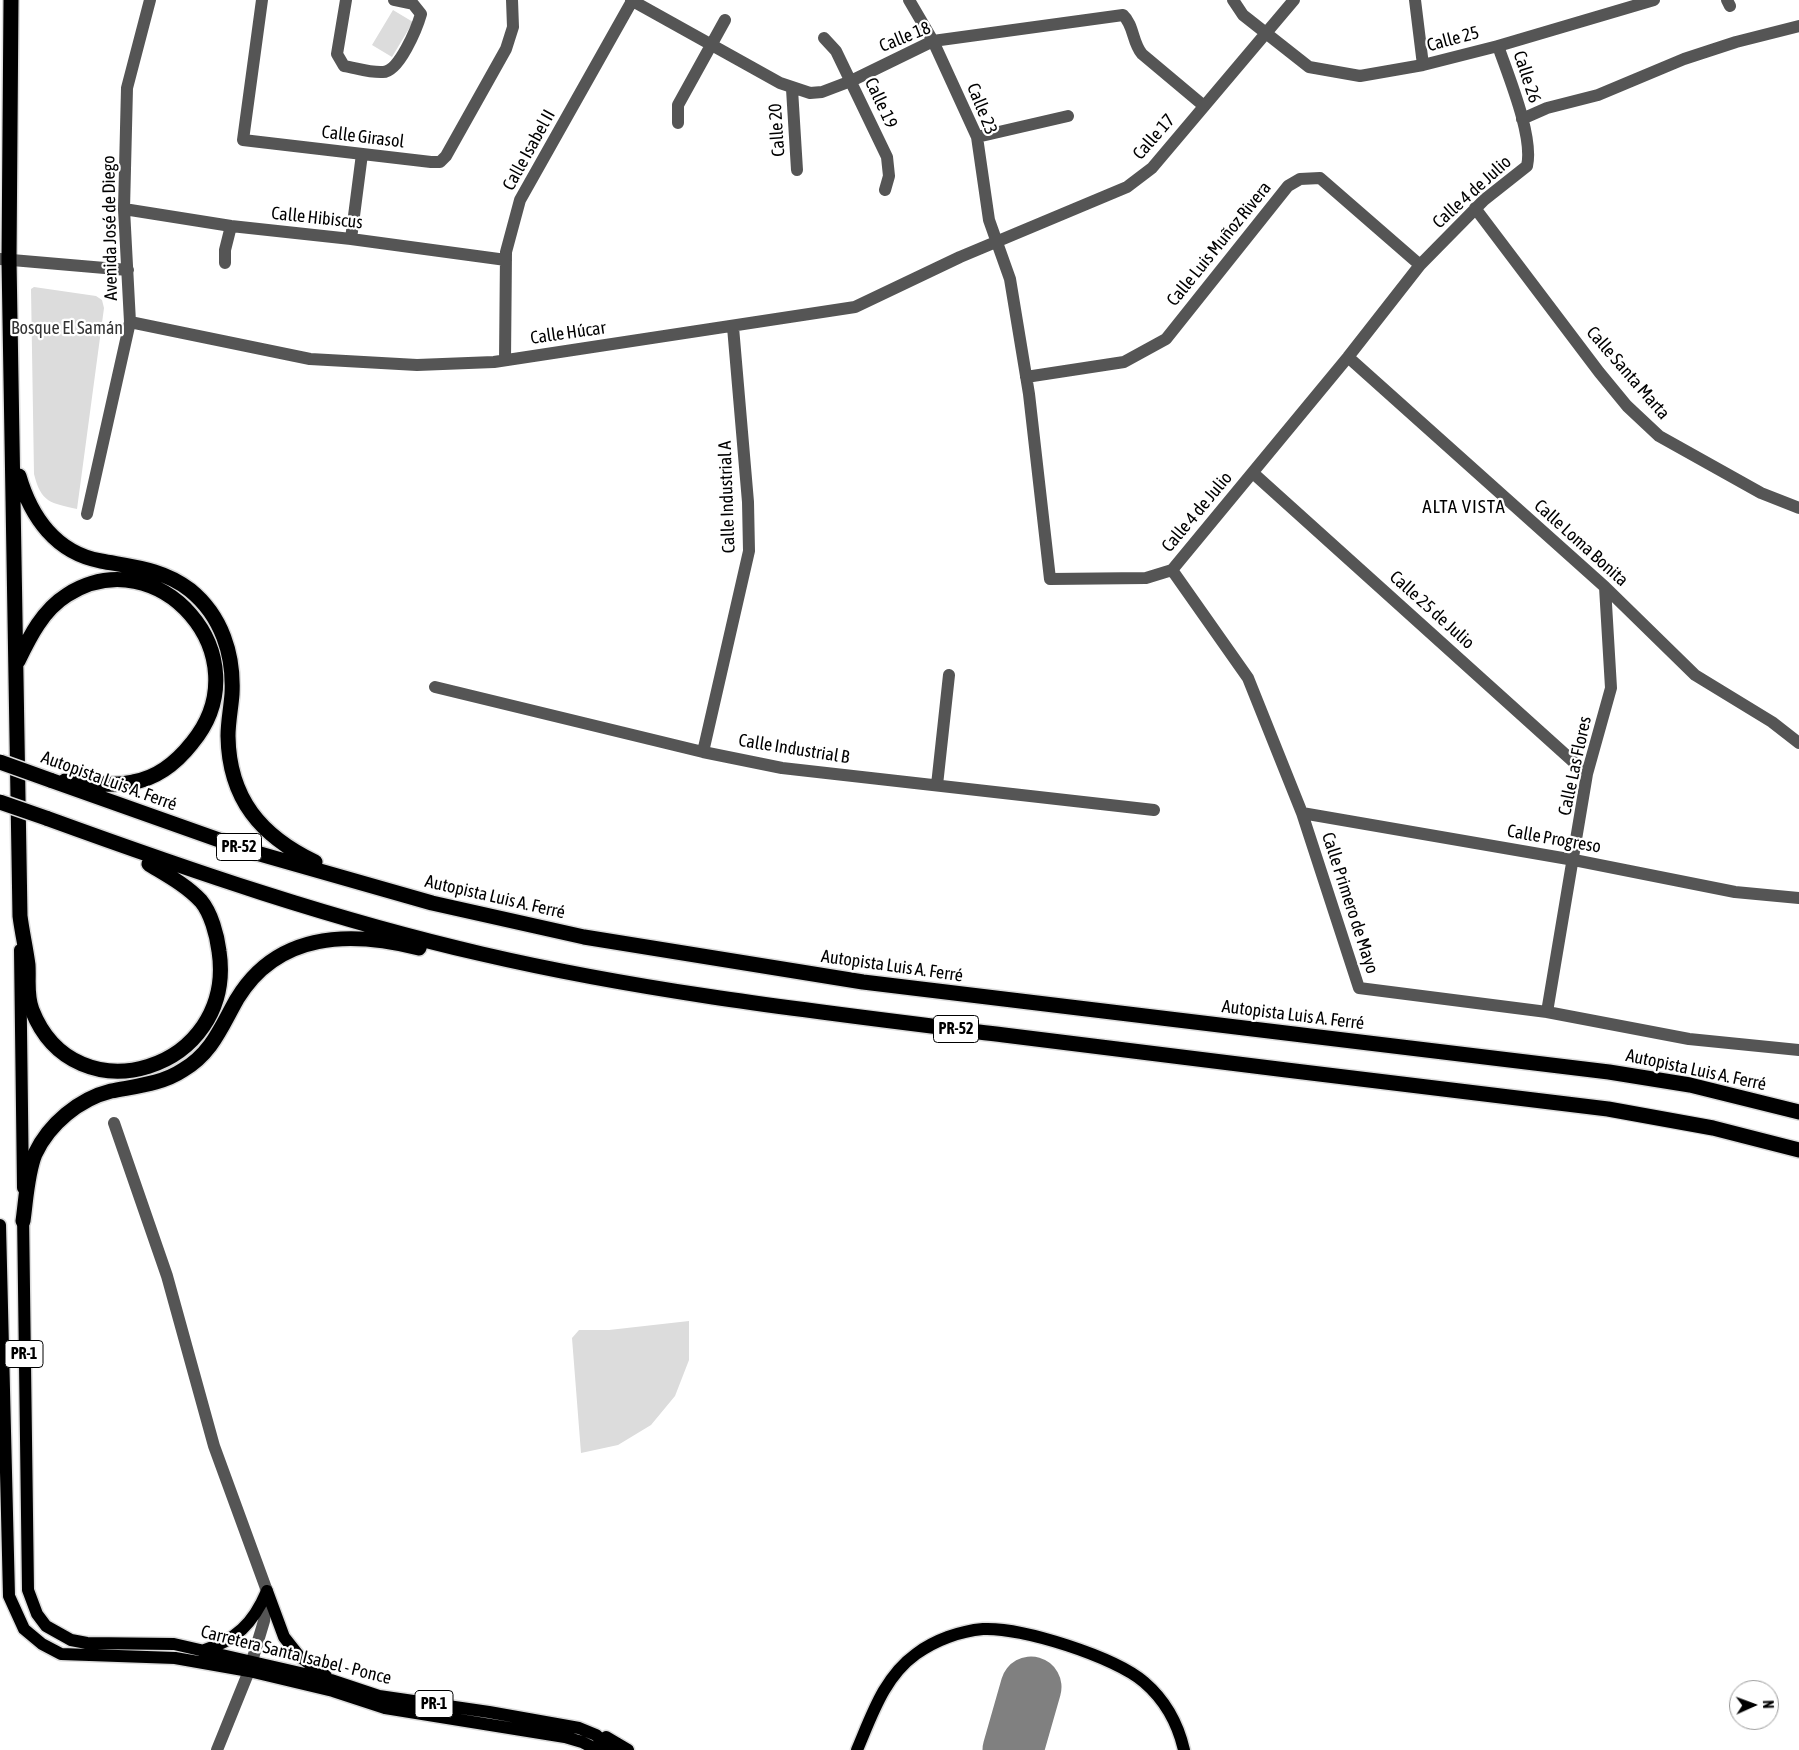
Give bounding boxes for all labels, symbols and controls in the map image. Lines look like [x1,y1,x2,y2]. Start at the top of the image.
street label: Calle 18 [876,17,934,57]
street label: Calle 25 [1424,22,1482,56]
street label: Calle 26 [1508,48,1546,106]
street label: Calle 19 [860,74,902,132]
street label: Calle 23 [962,80,1002,138]
street label: Calle 20 [764,103,790,157]
street label: Calle Isabel II [498,106,560,194]
street label: Calle 17 [1128,110,1180,164]
street label: Calle Girasol [320,121,406,153]
street label: Calle 4 de Julio [1428,151,1516,233]
street label: Avenida José de Diego [98,155,122,301]
street label: Calle Luis Muñoz Rivera [1162,177,1276,311]
street label: Calle Hibiscus [270,202,364,234]
park label: Bosque El Samán [11,317,123,339]
street label: Calle Húcar [529,317,607,349]
street label: Calle Santa Marta [1582,322,1674,424]
street label: Calle Industrial A [714,440,740,554]
street label: Calle 4 de Julio [1157,467,1237,557]
street label: Calle Loma Bonita [1530,495,1632,591]
district label: ALTA VISTA [1421,496,1507,518]
street label: Calle 25 de Julio [1385,566,1479,654]
street label: Calle Las Flores [1554,714,1596,818]
street label: Calle Industrial B [737,730,851,768]
street label: Autopista Luis A. Ferré [38,746,180,816]
street label: Calle Progreso [1505,820,1603,858]
street label: Calle Primero de Mayo [1317,830,1383,976]
road number: PR-52 [216,834,262,860]
street label: Autopista Luis A. Ferré [423,870,567,924]
street label: Autopista Luis A. Ferré [820,945,964,987]
street label: Autopista Luis A. Ferré [1221,996,1365,1034]
road number: PR-52 [934,1016,978,1042]
street label: Autopista Luis A. Ferré [1624,1045,1768,1095]
road number: PR-1 [5,1340,43,1368]
street label: Carretera Santa Isabel - Ponce [198,1621,394,1689]
north arrow [1729,1680,1779,1730]
road number: PR-1 [415,1690,453,1718]
text: N [1760,1700,1776,1709]

